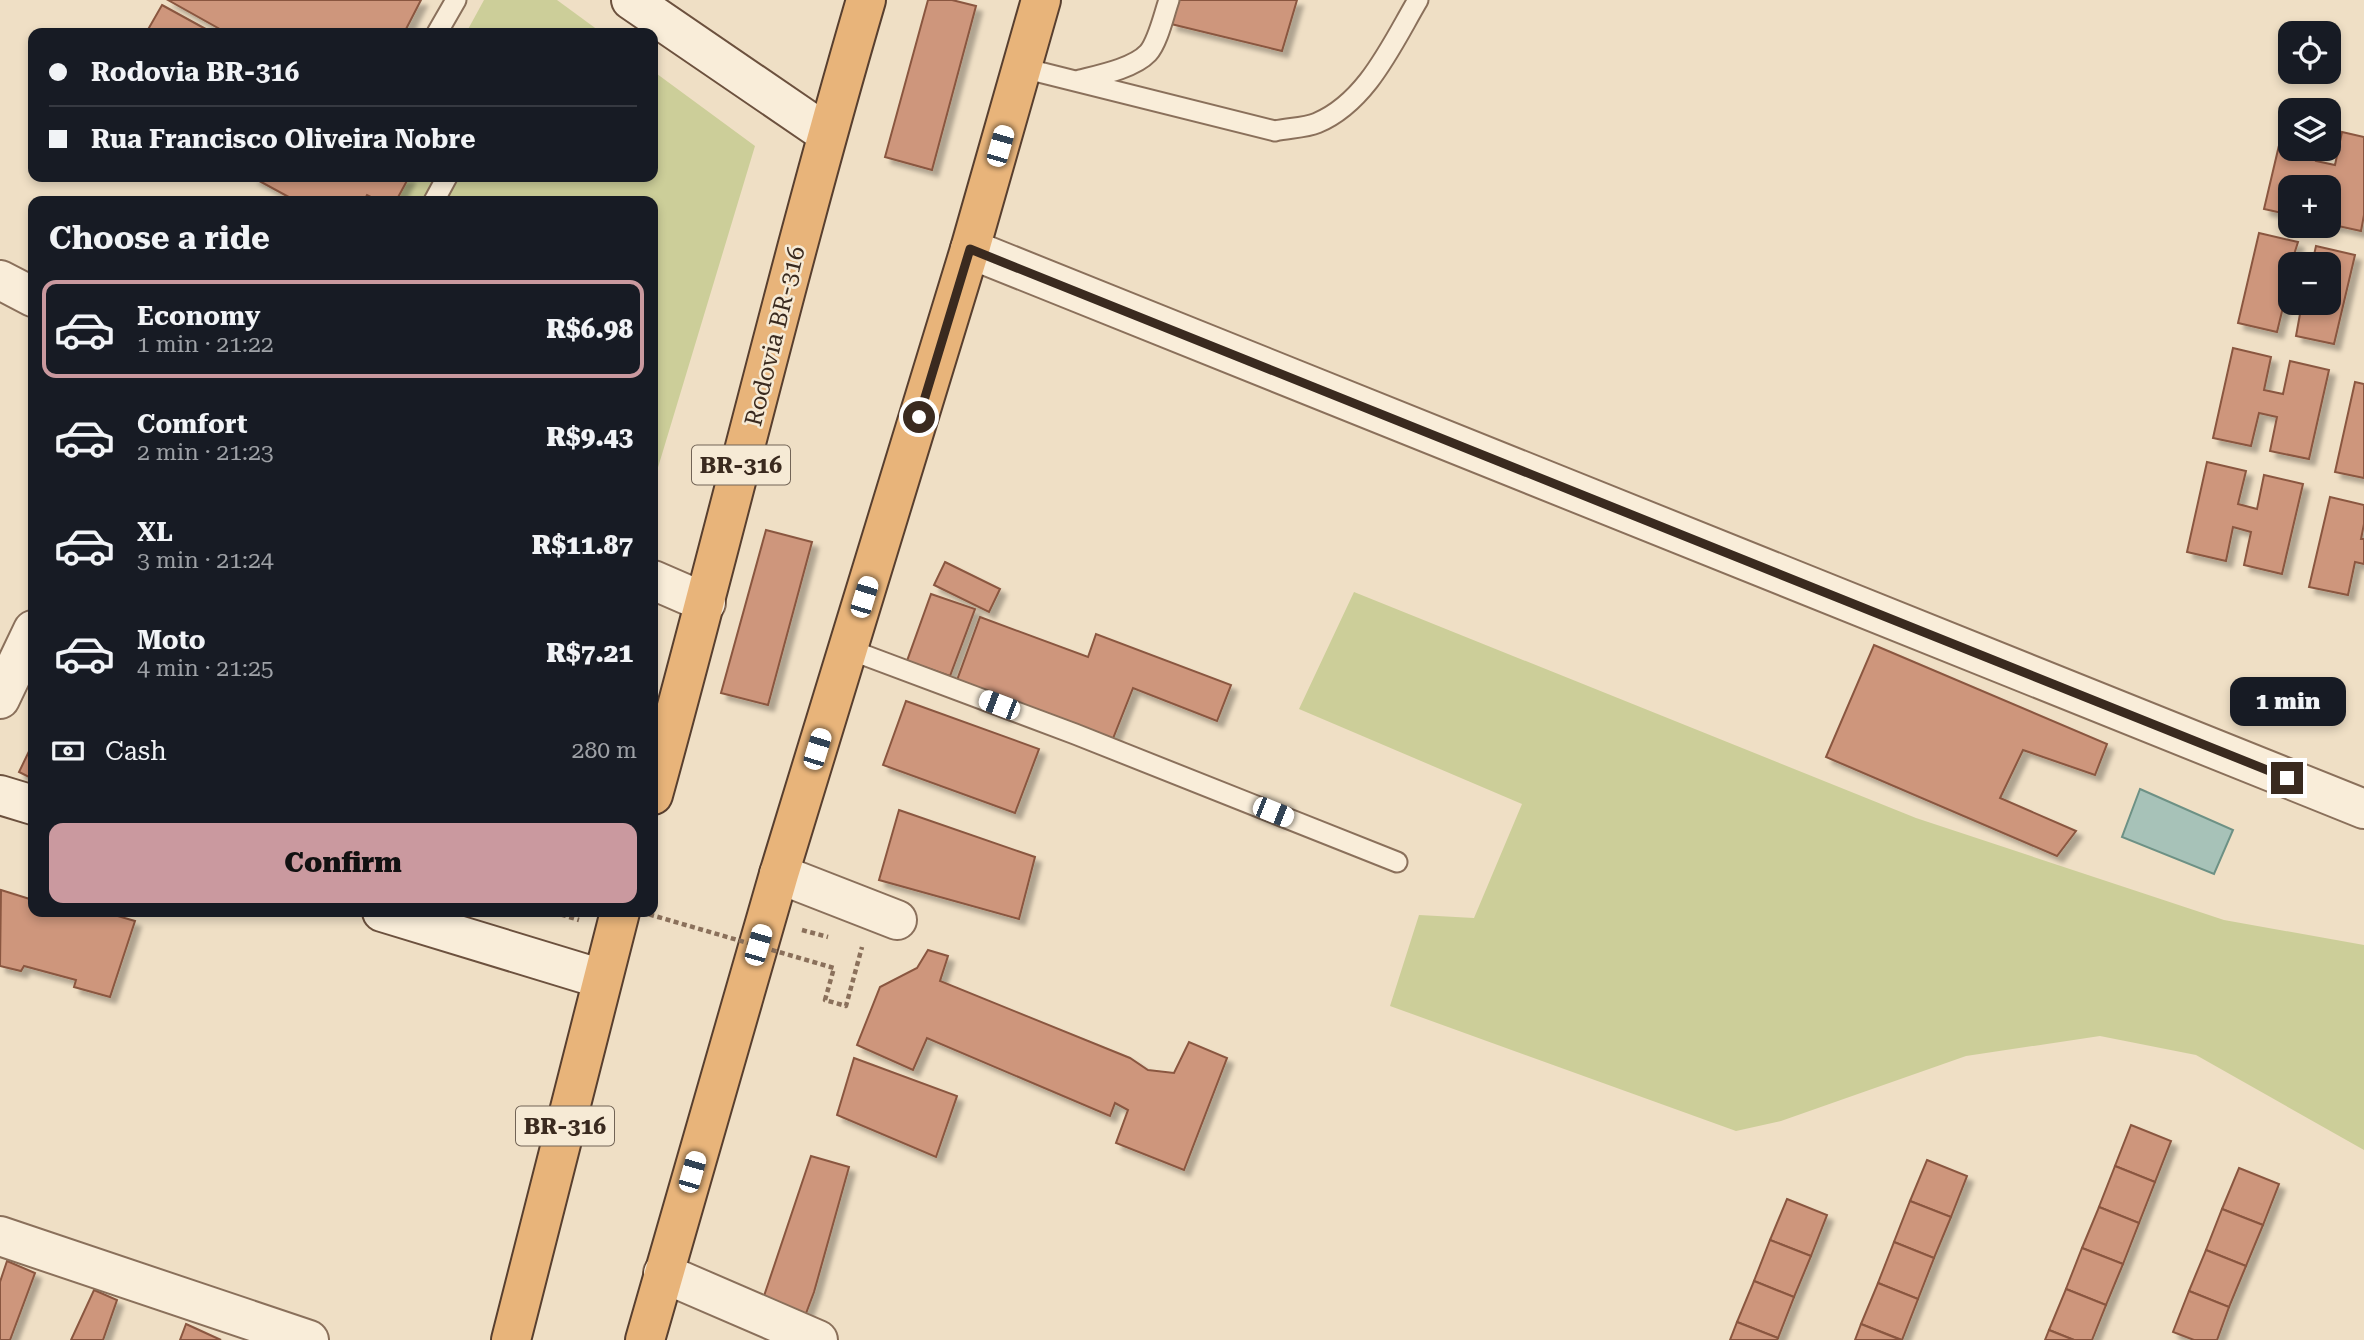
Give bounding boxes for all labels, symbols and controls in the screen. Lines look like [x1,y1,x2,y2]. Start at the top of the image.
map controls [2278,21,2341,315]
button: locate [2278,21,2341,84]
text: Rodovia BR-316 [91,57,299,87]
button: layers [2278,98,2341,161]
car [985,123,1016,169]
text: Rua Francisco Oliveira Nobre [91,124,475,154]
button: + [2278,175,2341,238]
text: Choose a ride [49,219,270,257]
street label: Rodovia BR-316 [739,243,811,429]
button: − [2278,252,2341,315]
icon: car [53,298,116,361]
text: Economy [137,301,260,331]
text: R$6.98 [546,314,633,344]
text: 1 min · 21:22 [137,331,274,358]
route start [903,401,935,433]
icon: car [53,406,116,469]
text: Comfort [137,409,247,439]
text: R$9.43 [546,422,633,452]
text: 2 min · 21:23 [137,439,274,466]
road number: BR-316 [692,446,790,485]
icon: car [53,514,116,577]
text: XL [137,517,173,547]
text: R$11.87 [532,530,633,560]
text: 3 min · 21:24 [137,547,274,574]
car [848,574,881,620]
icon: car [53,622,116,685]
text: Moto [137,625,206,655]
text: R$7.21 [546,638,633,668]
text: 4 min · 21:25 [137,655,274,682]
callout: 1 min [2229,676,2345,726]
car [976,688,1023,722]
text: 1 min [2256,688,2320,715]
car [801,726,834,772]
icon: cash [49,732,87,770]
text: Cash [105,736,167,766]
text: 280 m [572,737,637,764]
route end [2271,762,2303,794]
car [1250,794,1297,830]
button: Confirm [49,823,637,903]
car [743,922,774,968]
road number: BR-316 [516,1106,614,1146]
car [677,1149,708,1195]

